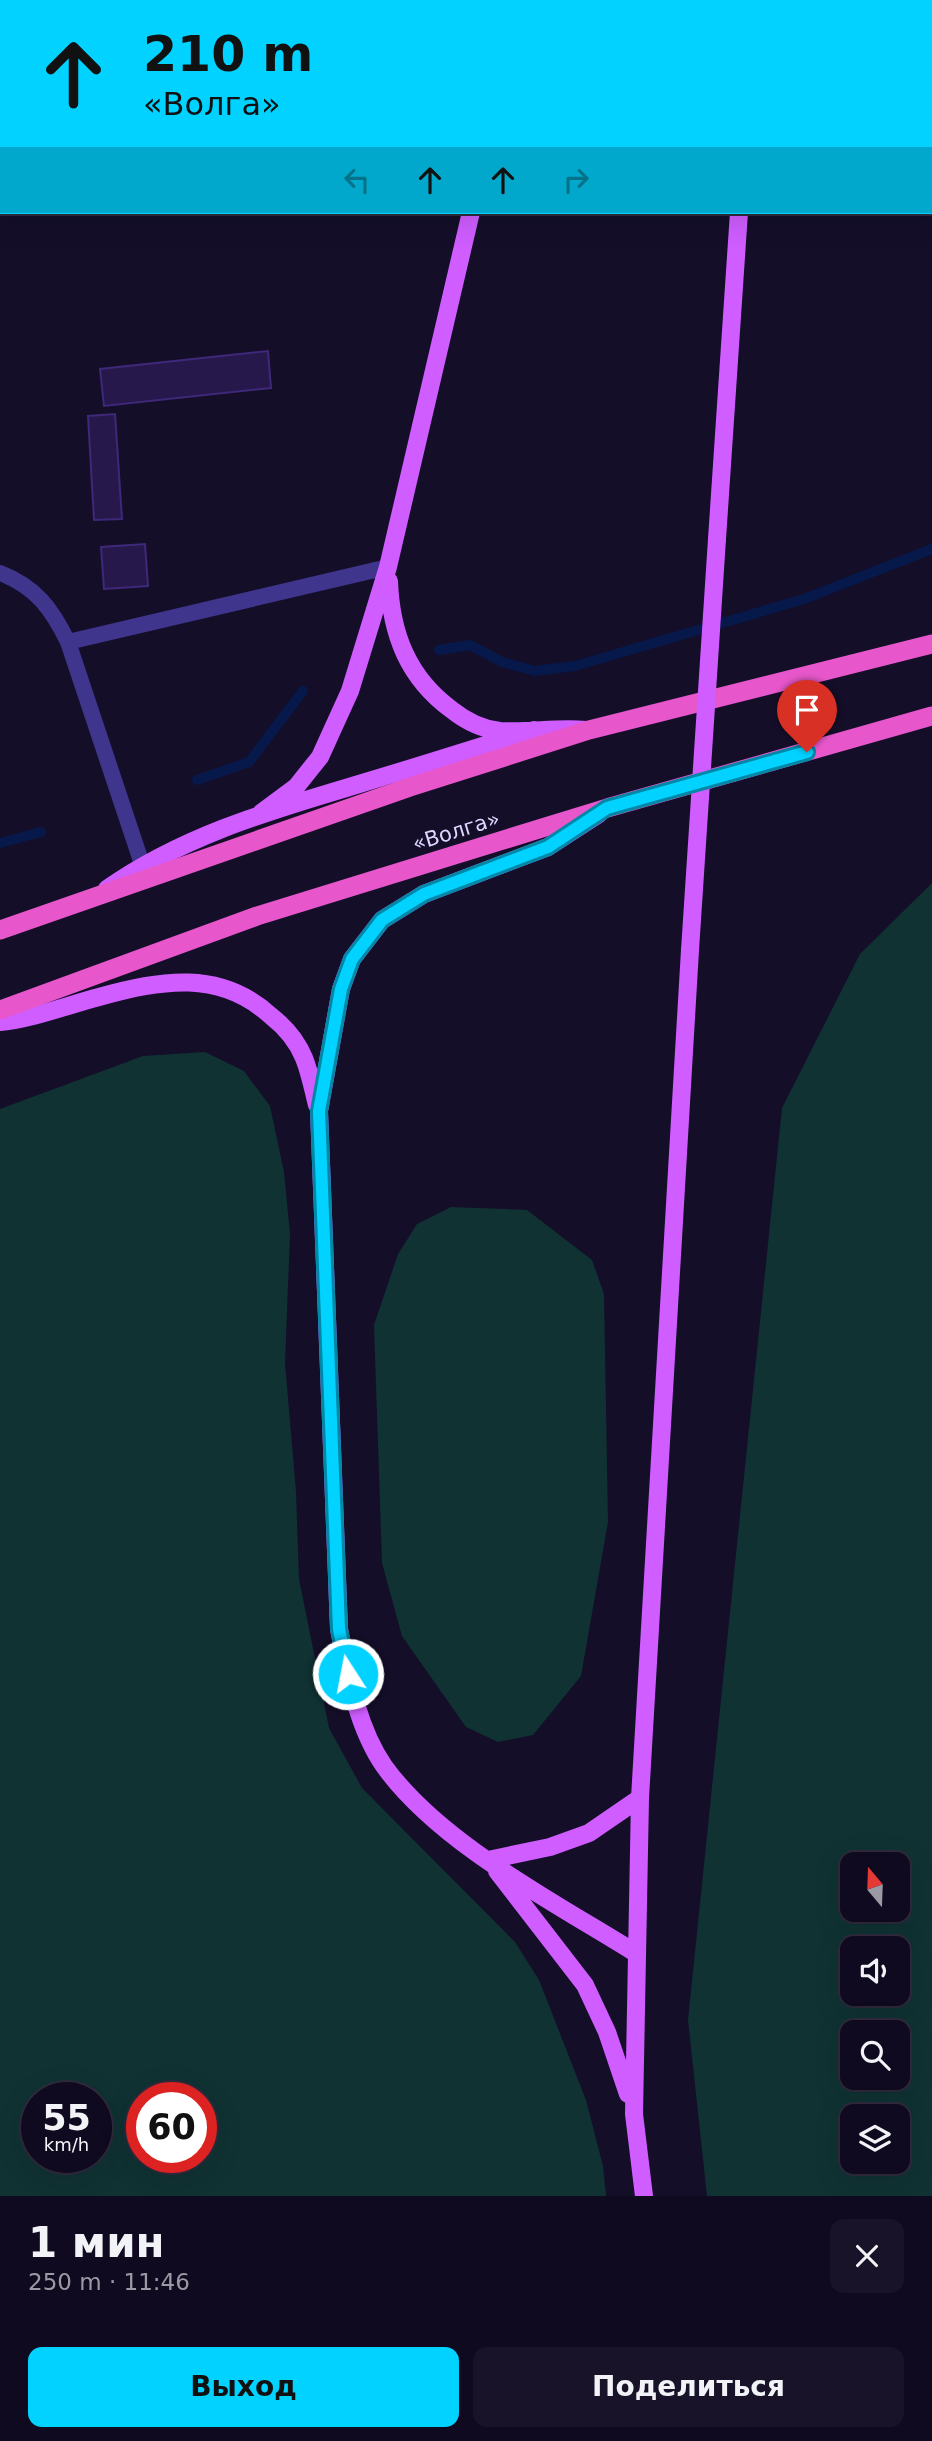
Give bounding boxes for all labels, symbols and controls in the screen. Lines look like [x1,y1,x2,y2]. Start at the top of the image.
text: 210 m [143,26,313,83]
icon: ahead [28,28,119,119]
text: «Волга» [143,85,281,123]
icon: left [338,161,376,199]
icon: ahead [411,161,449,199]
icon: ahead [484,161,522,199]
icon: right [557,161,595,199]
pin [777,680,837,752]
icon: arrive [788,691,826,729]
street label: «Волга» [409,806,503,856]
position arrow [311,1637,385,1711]
north arrow [840,1852,910,1922]
map controls [840,1852,910,2174]
button: sound [840,1936,910,2006]
button: search [840,2020,910,2090]
speed limit sign: 60 [126,2082,217,2173]
text: 55 [42,2098,91,2138]
button: layers [840,2104,910,2174]
text: km/h [44,2134,89,2155]
text: 1 мин [28,2218,165,2267]
button: close [830,2219,904,2293]
text: 250 m · 11:46 [28,2269,190,2295]
button: Выход [28,2347,459,2427]
button: Поделиться [473,2347,904,2427]

